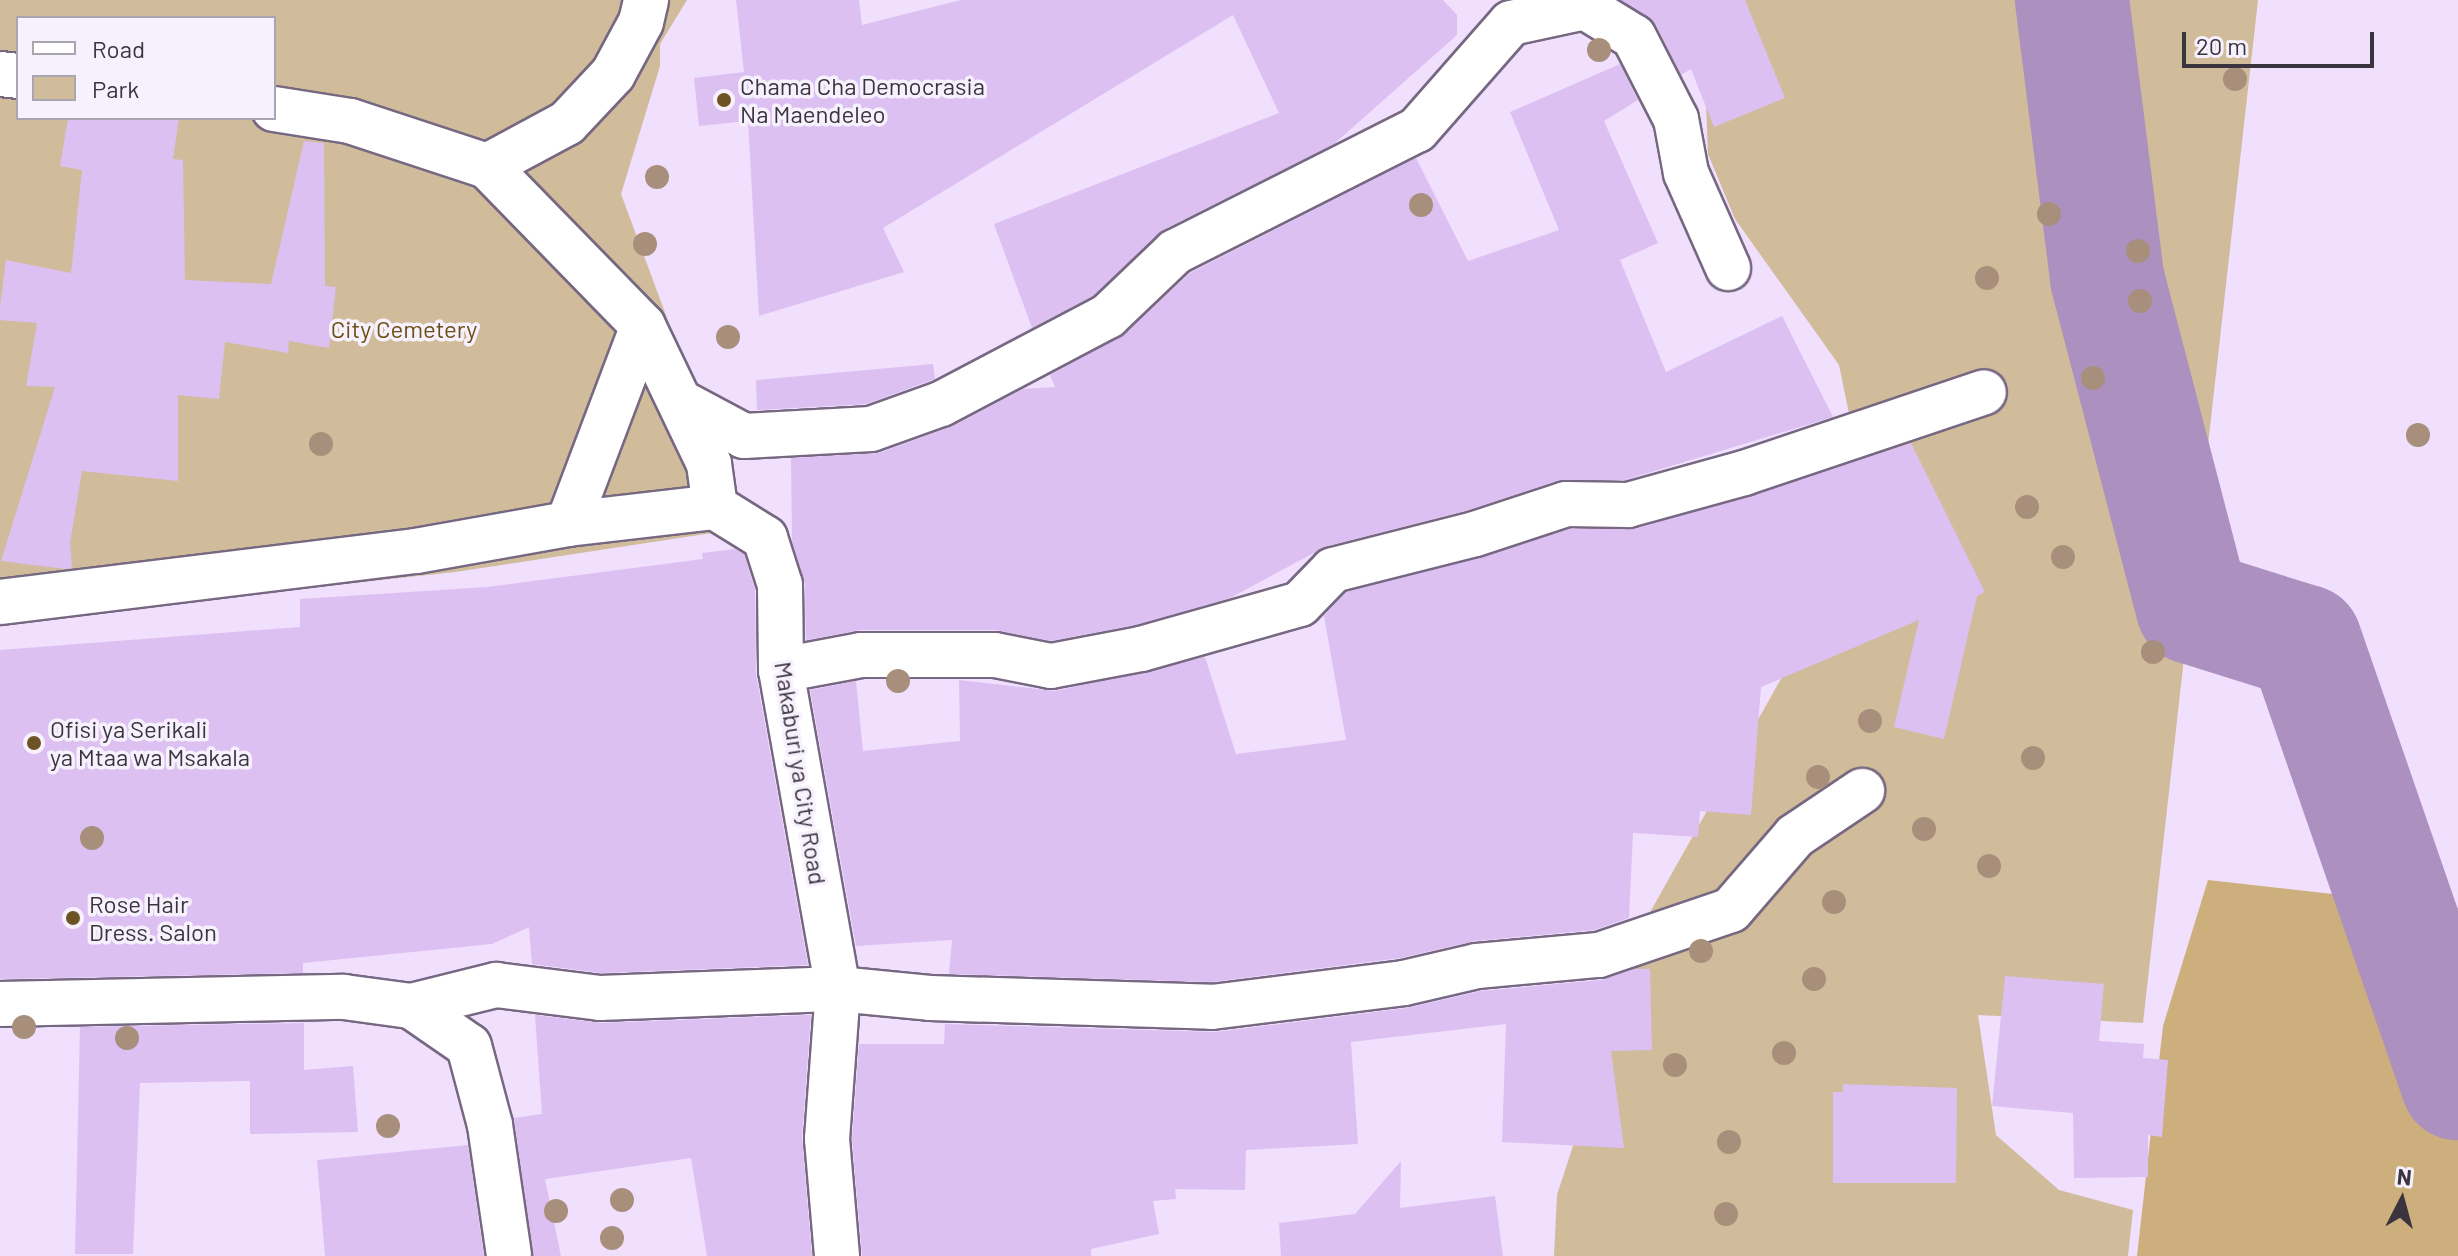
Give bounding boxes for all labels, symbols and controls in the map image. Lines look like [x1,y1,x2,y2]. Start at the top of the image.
legend [16,16,276,120]
scale bar [2186,16,2378,66]
text: 20 m [2196,31,2247,60]
text: Road [92,34,145,63]
place label: Chama Cha Democrasia Na Maendeleo [740,72,985,128]
text: Park [92,74,139,103]
marker: Chama Cha Democrasia Na Maendeleo [715,91,733,109]
park label: City Cemetery [331,315,477,343]
street label: Makaburi ya City Road [769,659,833,887]
place label: Ofisi ya Serikali ya Mtaa wa Msakala [50,715,250,771]
marker: Ofisi ya Serikali ya Mtaa wa Msakala [25,734,43,752]
place label: Rose Hair Dress. Salon [89,890,217,946]
marker: Rose Hair Dress. Salon [64,909,82,927]
north arrow [2362,1160,2442,1240]
text: N [2396,1162,2413,1190]

